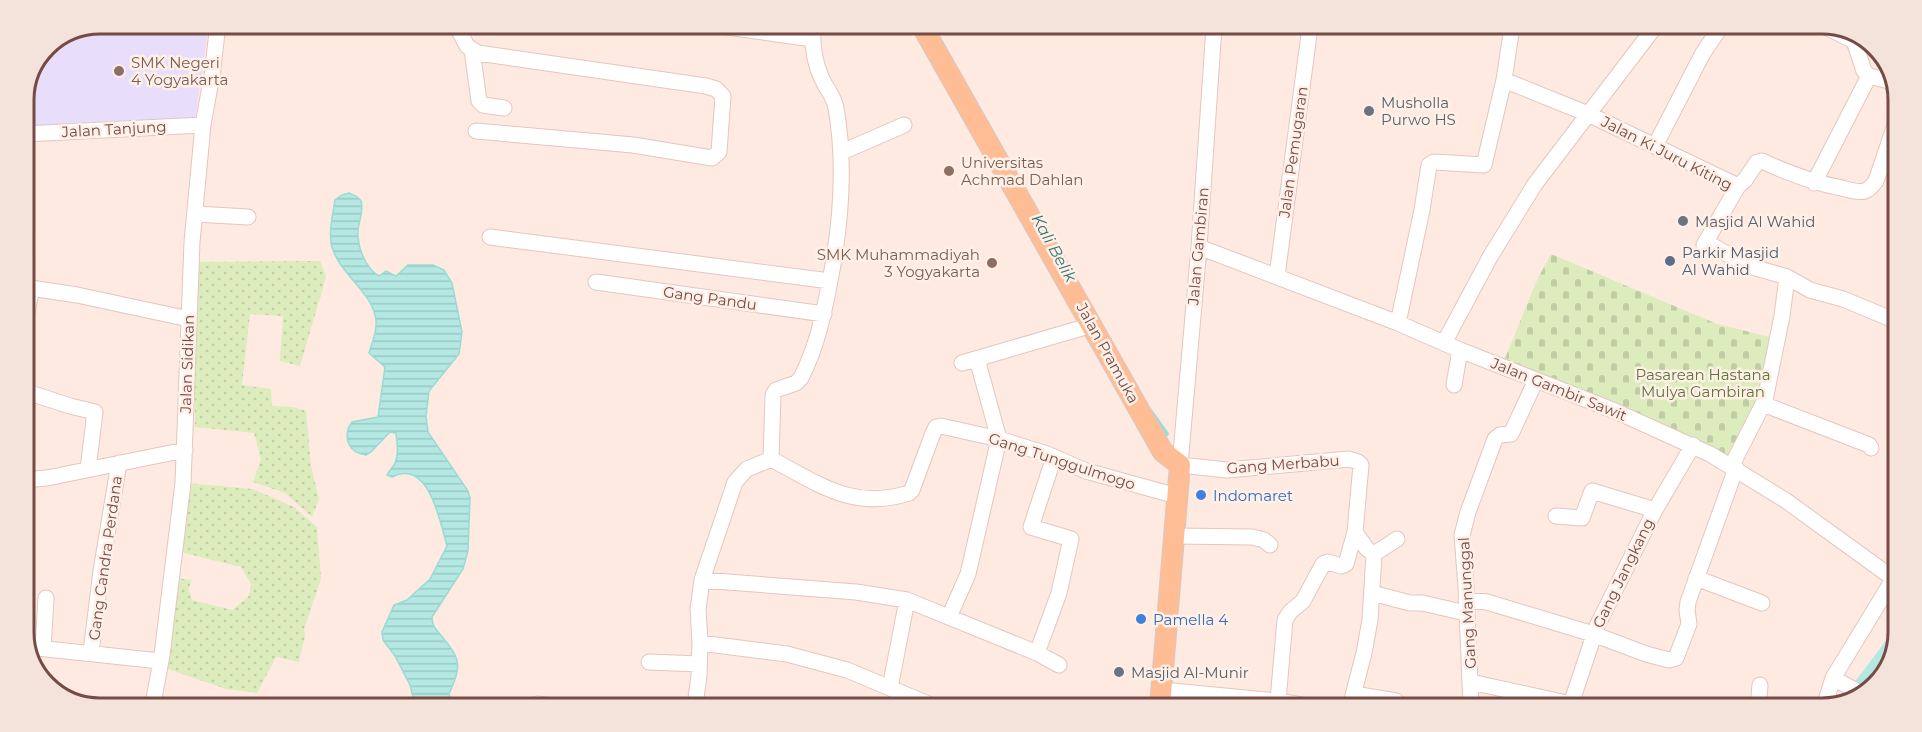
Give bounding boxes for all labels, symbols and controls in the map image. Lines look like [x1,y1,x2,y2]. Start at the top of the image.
place label: SMK Negeri 4 Yogyakarta [131,53,228,89]
marker: SMK Negeri 4 Yogyakarta [112,64,126,78]
street label: Jalan Pemugaran [1274,85,1312,220]
place label: Musholla Purwo HS [1381,93,1456,129]
marker: Musholla Purwo HS [1362,104,1376,118]
street label: Jalan Ki Juru Kiting [1597,111,1736,194]
street label: Jalan Tanjung [60,117,167,141]
place label: Universitas Achmad Dahlan [961,153,1083,189]
marker: Universitas Achmad Dahlan [942,164,956,178]
street label: Jalan Gambiran [1183,186,1213,307]
water label: Kali Belik [1028,211,1081,286]
place label: Masjid Al Wahid [1695,212,1816,231]
marker: Masjid Al Wahid [1676,214,1690,228]
place label: Parkir Masjid Al Wahid [1682,243,1779,279]
place label: SMK Muhammadiyah 3 Yogyakarta [817,245,980,281]
marker: Parkir Masjid Al Wahid [1663,254,1677,268]
marker: SMK Muhammadiyah 3 Yogyakarta [985,256,999,270]
street label: Gang Pandu [662,282,758,314]
street label: Jalan Pramuka [1072,299,1143,406]
street label: Jalan Sidikan [176,314,198,415]
street label: Jalan Gambir Sawit [1487,353,1630,425]
park label: Pasarean Hastana Mulya Gambiran [1635,365,1771,401]
street label: Gang Tunggulmogo [986,428,1138,494]
street label: Gang Merbabu [1226,451,1340,477]
street label: Gang Candra Perdana [84,474,126,642]
place label: Indomaret [1213,486,1293,505]
marker: Indomaret [1194,488,1208,502]
street label: Gang Jangkang [1588,515,1658,631]
street label: Gang Manunggal [1454,537,1480,669]
place label: Pamella 4 [1153,610,1228,629]
marker: Pamella 4 [1134,612,1148,626]
place label: Masjid Al-Munir [1131,663,1249,682]
marker: Masjid Al-Munir [1112,665,1126,679]

